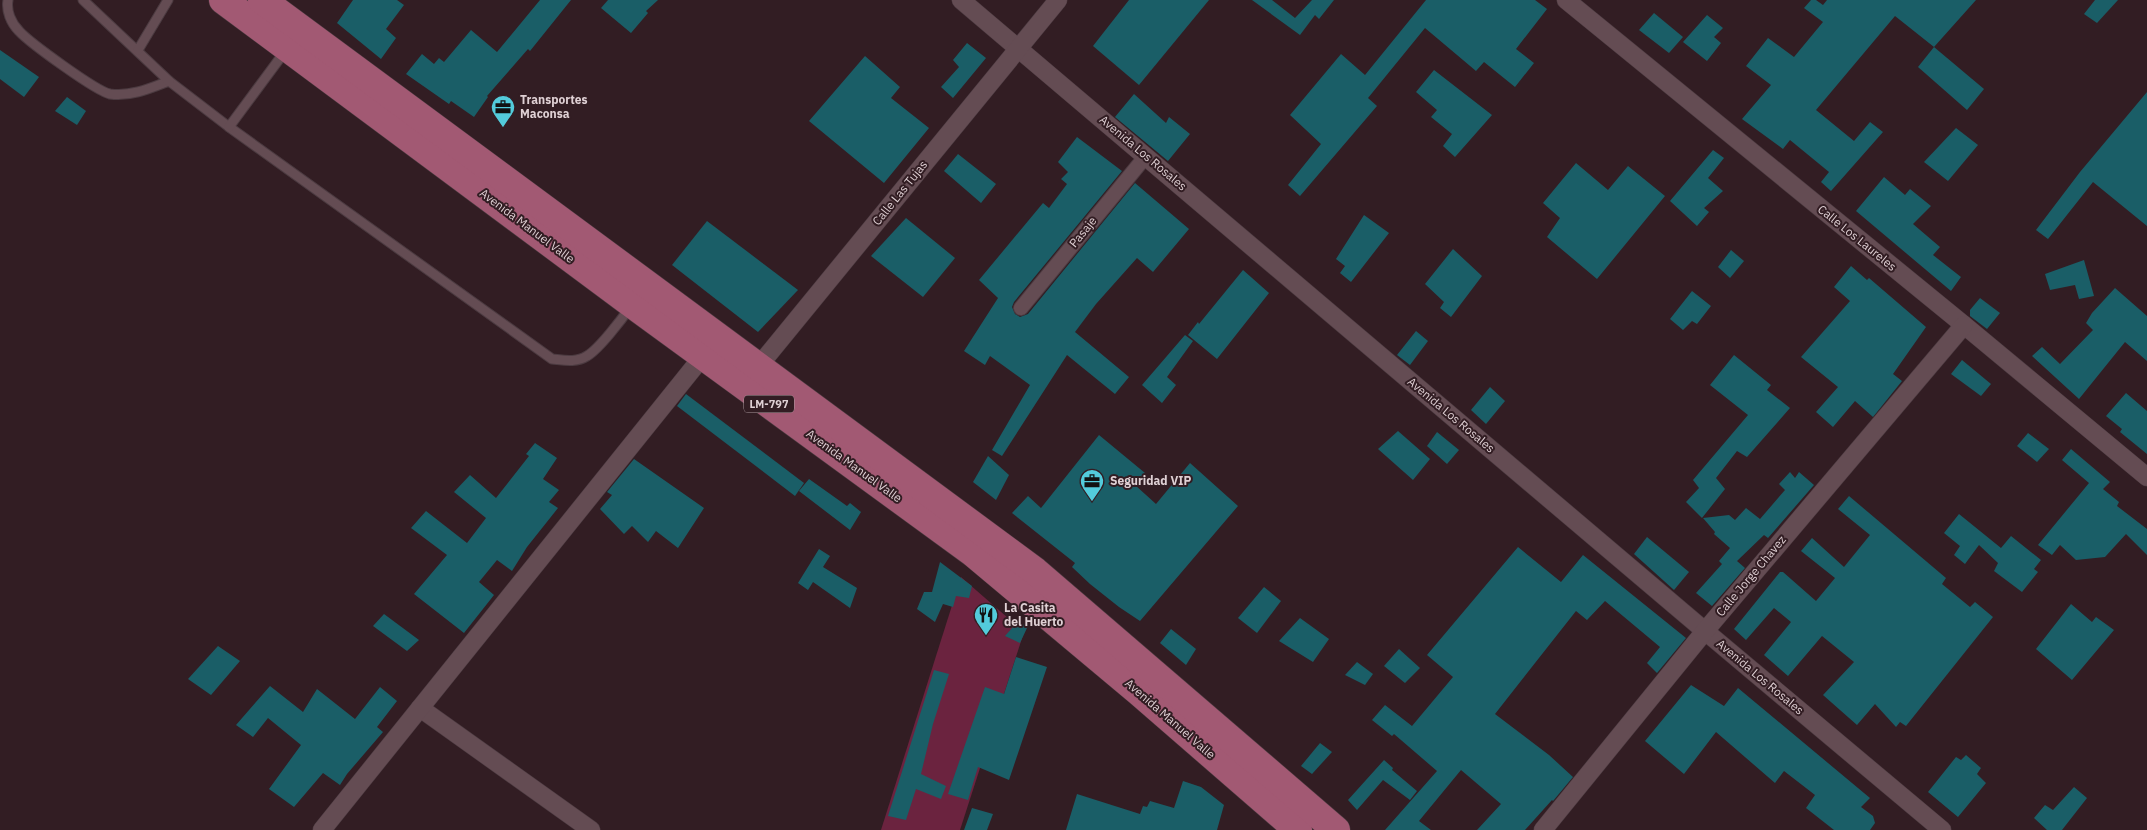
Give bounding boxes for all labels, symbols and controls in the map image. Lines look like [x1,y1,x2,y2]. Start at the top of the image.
place label: Transportes Maconsa [520,92,587,121]
office icon: Transportes Maconsa [490,94,516,128]
street label: Avenida Los Rosales [1097,112,1190,194]
street label: Calle Las Tujas [869,157,930,228]
street label: Avenida Manuel Valle [477,185,578,266]
street label: Calle Los Laureles [1815,201,1900,274]
street label: Pasaje [1066,213,1100,250]
street label: Avenida Los Rosales [1405,374,1498,456]
road number: LM-797 [744,396,794,412]
street label: Avenida Manuel Valle [803,426,905,506]
office icon: Seguridad VIP [1079,468,1105,502]
place label: Seguridad VIP [1110,473,1191,488]
street label: Calle Jorge Chavez [1712,532,1789,619]
place label: La Casita del Huerto [1004,600,1064,629]
restaurant icon: La Casita del Huerto [973,602,999,636]
street label: Avenida Los Rosales [1714,636,1807,718]
street label: Avenida Manuel Valle [1122,675,1219,762]

